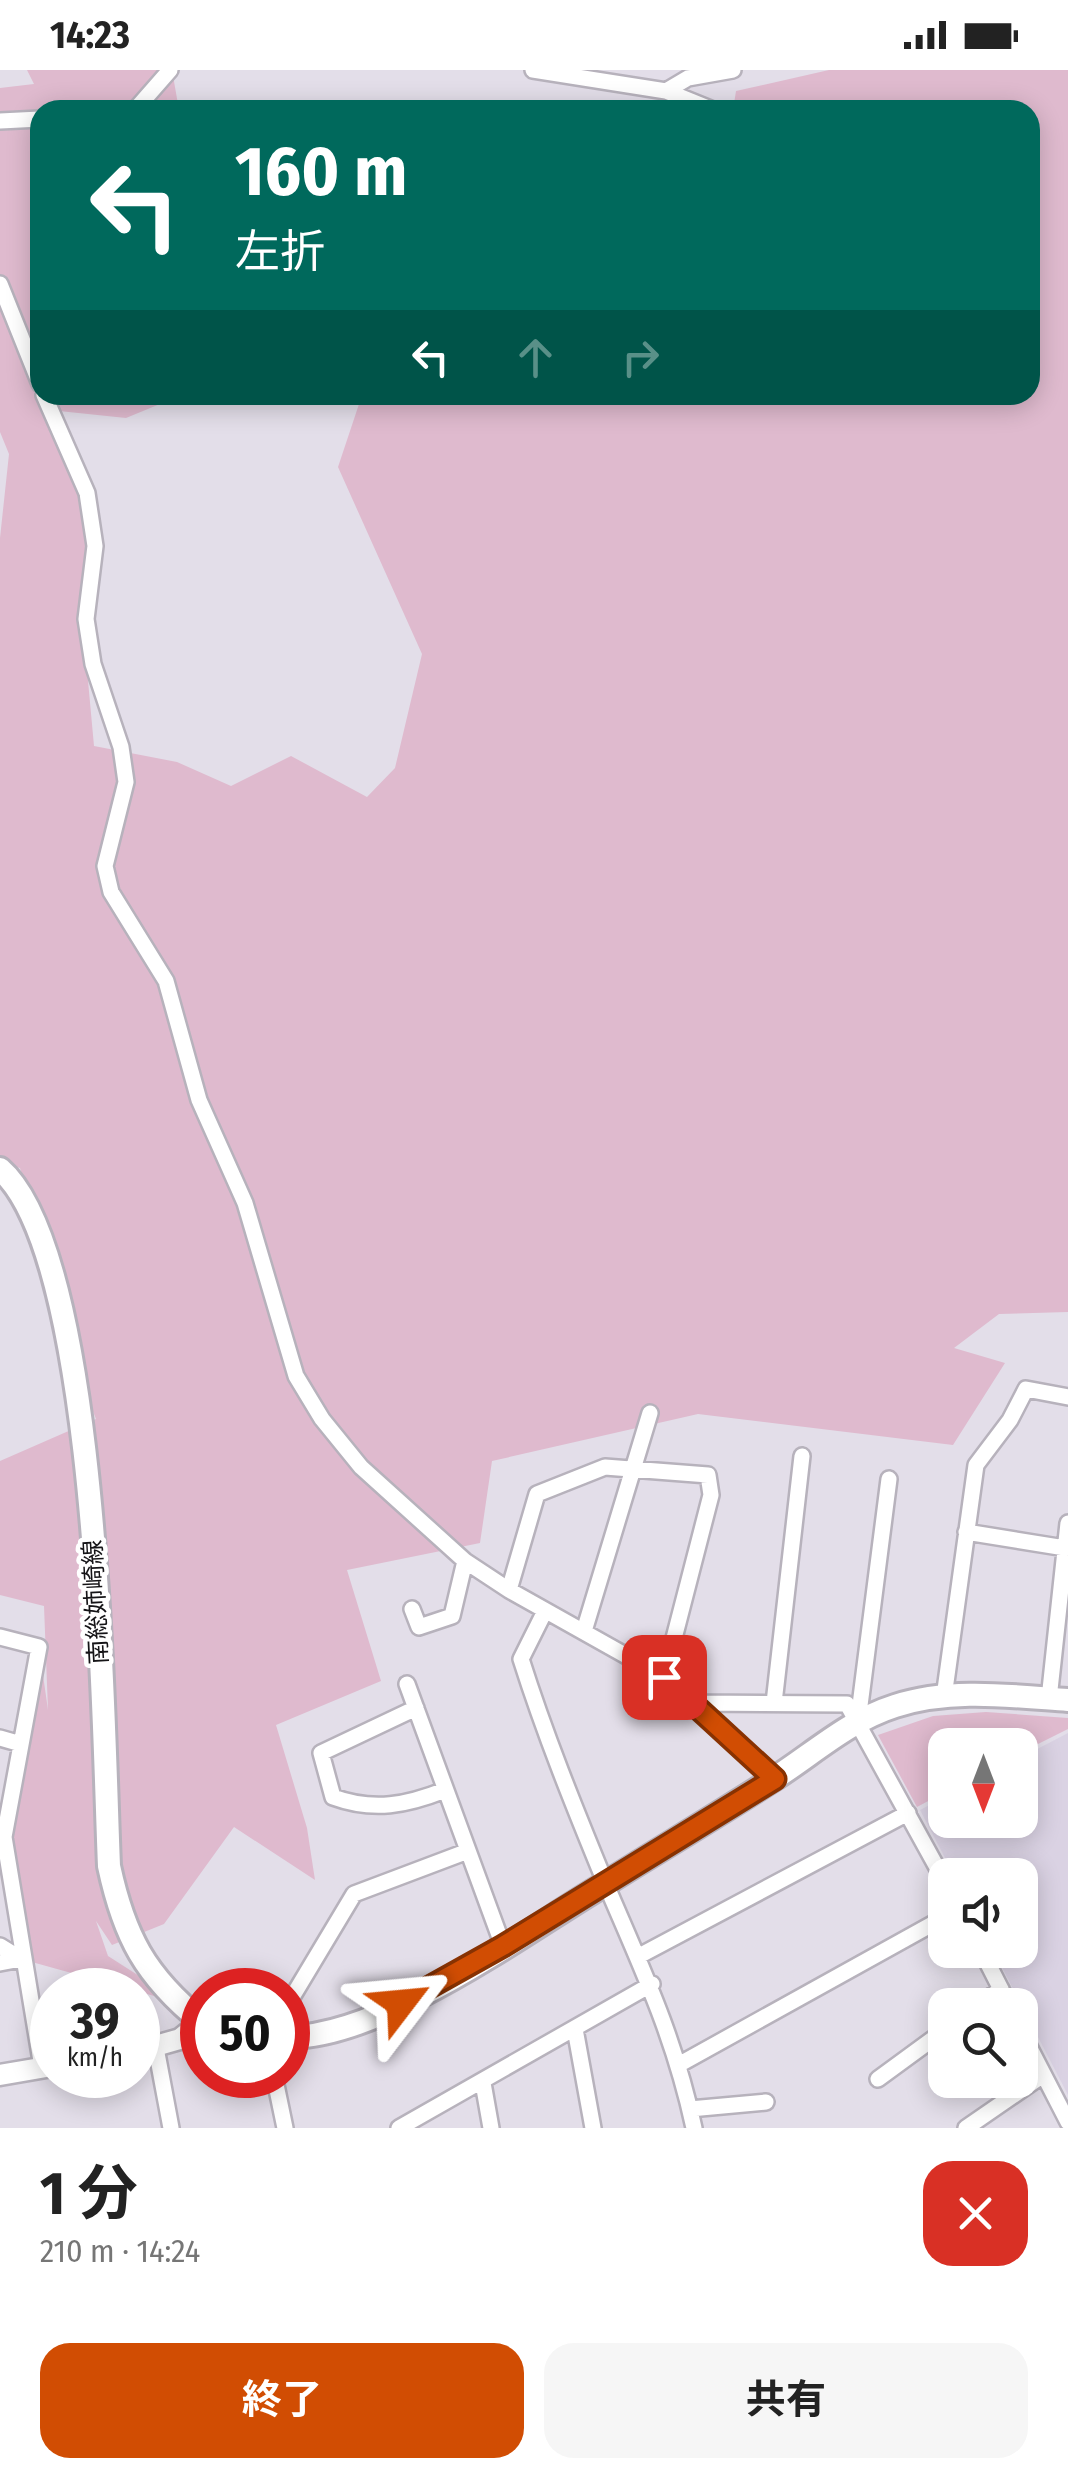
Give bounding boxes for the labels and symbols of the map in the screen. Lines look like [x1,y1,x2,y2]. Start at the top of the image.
street label: 南総姉崎線 [78,1539,114,1665]
pin [622,1635,707,1720]
north arrow [928,1728,1038,1838]
position arrow [349,1951,453,2055]
speed limit sign: 50 [180,1968,310,2098]

